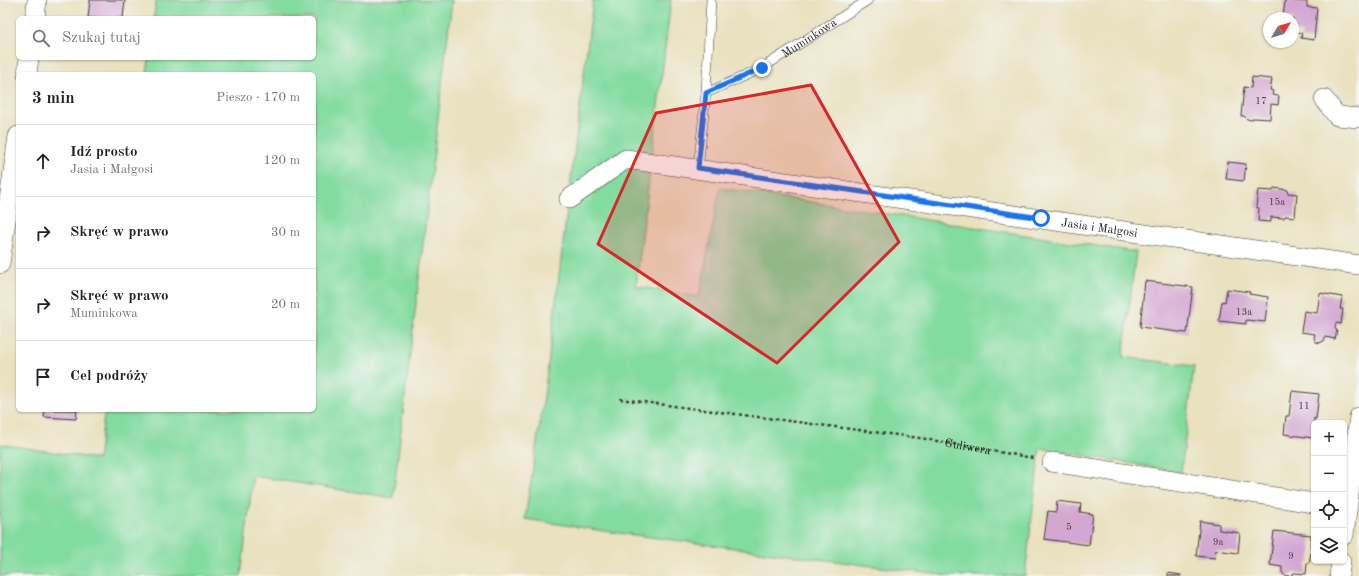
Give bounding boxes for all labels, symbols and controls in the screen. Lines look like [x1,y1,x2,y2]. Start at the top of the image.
north arrow [1263,12,1299,48]
search box [16,16,316,60]
street label: Muminkowa [780,17,839,61]
icon: search [30,27,52,49]
text: Szukaj tutaj [62,31,141,46]
route end [753,59,771,77]
text: 3 min [32,90,75,107]
text: Pieszo · 170 m [216,91,300,104]
house number: 17 [1255,96,1267,106]
text: Idź prosto [70,145,137,160]
icon: ahead [32,150,54,172]
text: 120 m [263,154,300,167]
text: Jasia i Małgosi [70,163,153,176]
house number: 15a [1269,197,1285,207]
route start [1032,209,1050,227]
street label: Jasia i Małgosi [1060,217,1138,240]
icon: right [32,222,54,244]
text: Skręć w prawo [70,225,169,240]
text: 30 m [271,226,300,239]
text: Skręć w prawo [70,289,169,304]
icon: right [32,294,54,316]
text: 20 m [271,298,300,311]
text: Muminkowa [70,307,138,320]
house number: 13a [1236,307,1252,317]
icon: arrive [32,366,54,388]
text: Cel podróży [70,369,148,384]
house number: 11 [1298,401,1310,411]
map controls [1311,420,1347,564]
button: + [1311,420,1347,456]
street label: Guliwera [944,437,992,457]
button: − [1311,456,1347,492]
button: locate [1311,492,1347,528]
house number: 5 [1066,522,1072,532]
button: layers [1311,528,1347,564]
house number: 9a [1213,537,1223,547]
house number: 9 [1288,551,1294,561]

